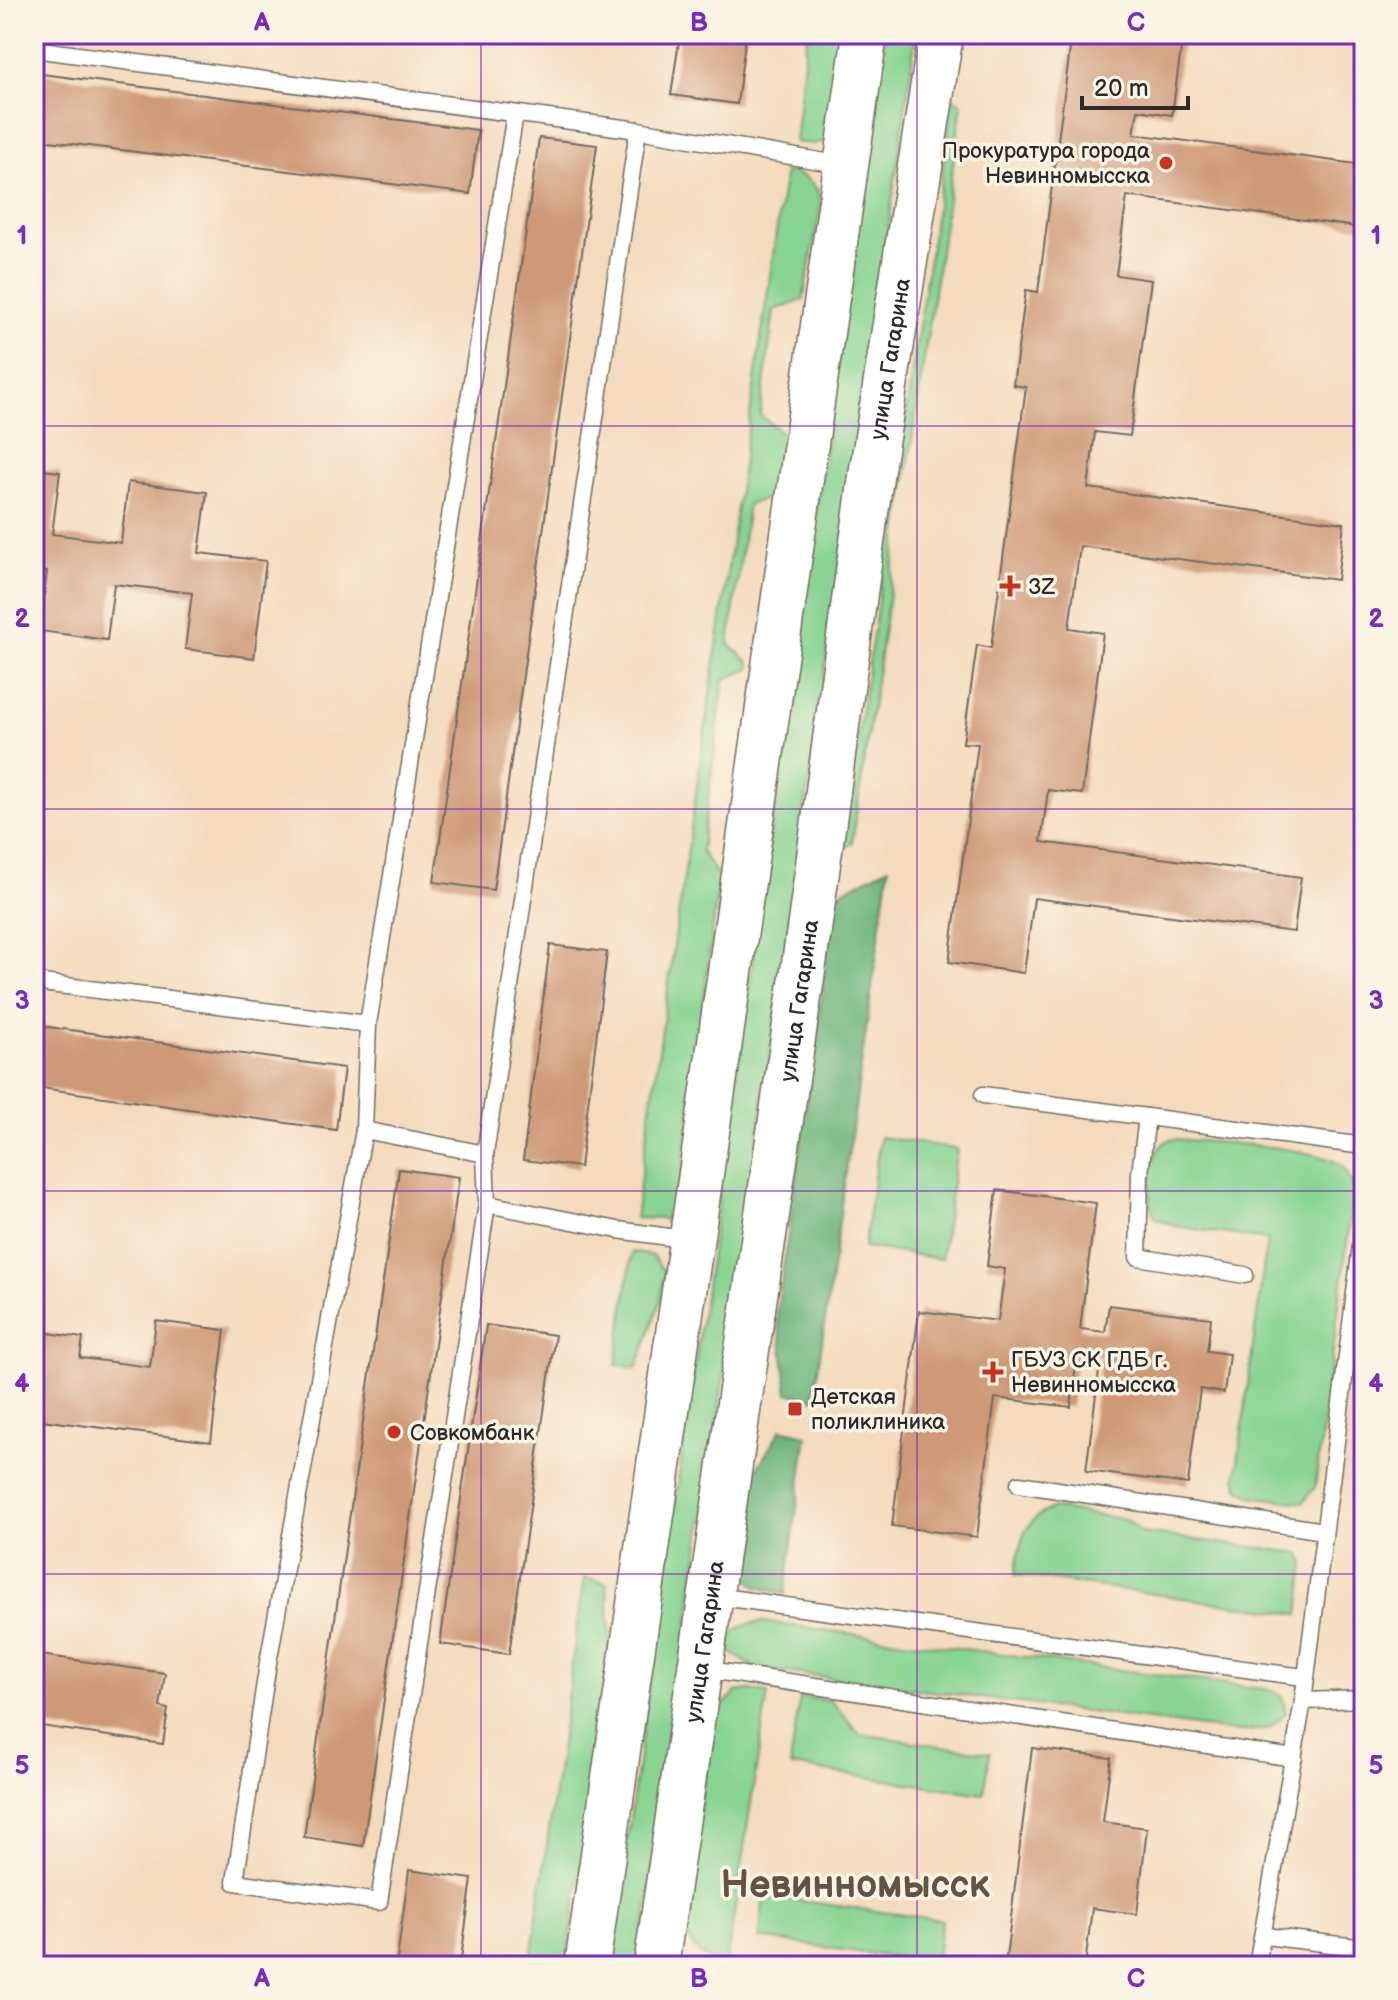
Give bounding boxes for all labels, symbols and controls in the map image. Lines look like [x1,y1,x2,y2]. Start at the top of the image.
text: A [253,8,270,39]
text: B [690,8,708,39]
text: C [1127,8,1145,39]
scale bar [1082,60,1188,110]
text: 20 m [1094,74,1149,103]
place label: Прокуратура города Невинномысска [941,138,1150,190]
marker: Прокуратура города Невинномысска [1157,154,1175,172]
text: 1 [17,221,27,252]
text: 1 [1371,221,1381,252]
street label: улица Гагарина [865,276,917,442]
place label: 3Z [1028,574,1056,601]
marker: 3Z [999,575,1021,597]
text: 2 [14,604,30,635]
text: 2 [1368,604,1384,635]
street label: улица Гагарина [775,918,825,1083]
text: 3 [14,986,30,1017]
text: 3 [1368,986,1384,1017]
place label: ГБУЗ СК ГДБ г. Невинномысска [1011,1347,1176,1399]
marker: ГБУЗ СК ГДБ г. Невинномысска [982,1361,1004,1383]
text: 4 [14,1369,30,1400]
text: 4 [1368,1369,1384,1400]
place label: Детская поликлиника [811,1384,945,1436]
marker: Детская поликлиника [786,1400,804,1418]
place label: Совкомбанк [410,1420,535,1447]
marker: Совкомбанк [385,1423,403,1441]
street label: улица Гагарина [680,1559,731,1724]
text: 5 [14,1751,30,1782]
text: 5 [1368,1751,1384,1782]
district label: Невинномысск [720,1863,990,1908]
text: A [253,1964,270,1995]
text: B [690,1964,708,1995]
text: C [1127,1964,1145,1995]

